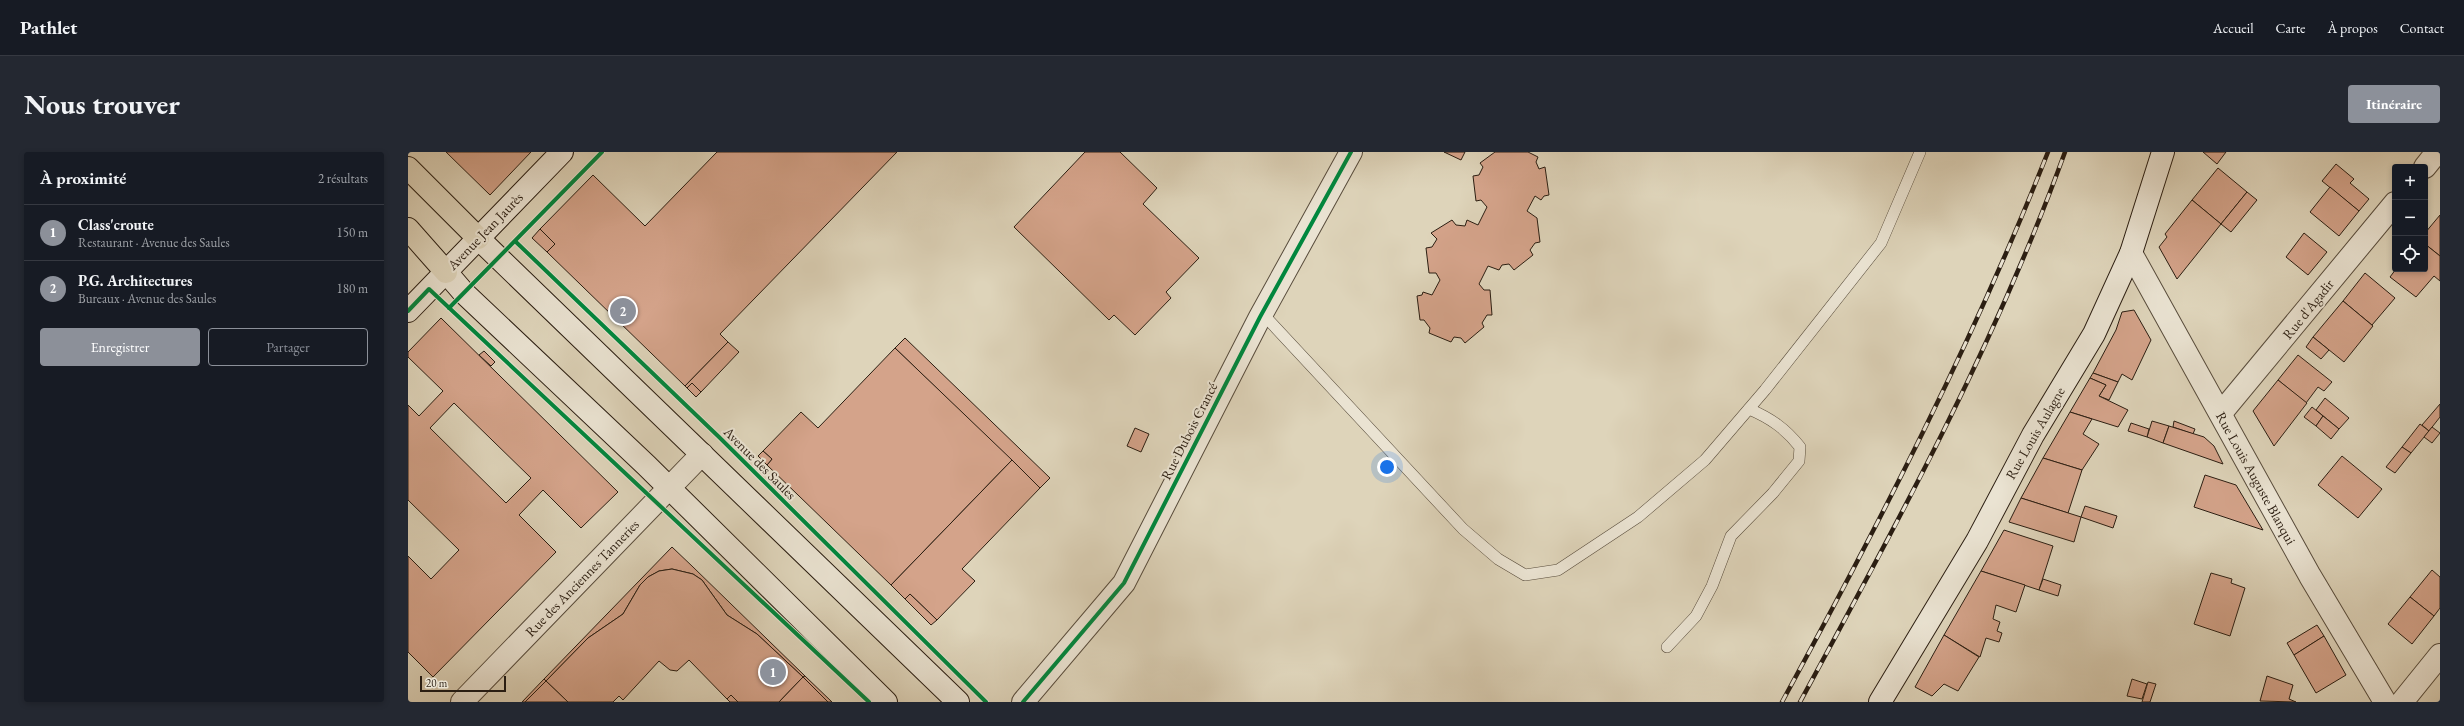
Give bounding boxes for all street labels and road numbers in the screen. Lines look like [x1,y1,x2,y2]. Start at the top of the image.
street label: Avenue Jean Jaurès [443,188,527,274]
street label: Rue d'Agadir [2278,275,2338,343]
street label: Rue Dubois Crancé [1157,379,1222,483]
street label: Rue Louis Aulagne [2001,383,2069,482]
street label: Rue Louis Auguste Blanqui [2212,408,2300,548]
street label: Avenue des Saules [719,422,801,504]
street label: Rue des Anciennes Tanneries [521,515,643,641]

